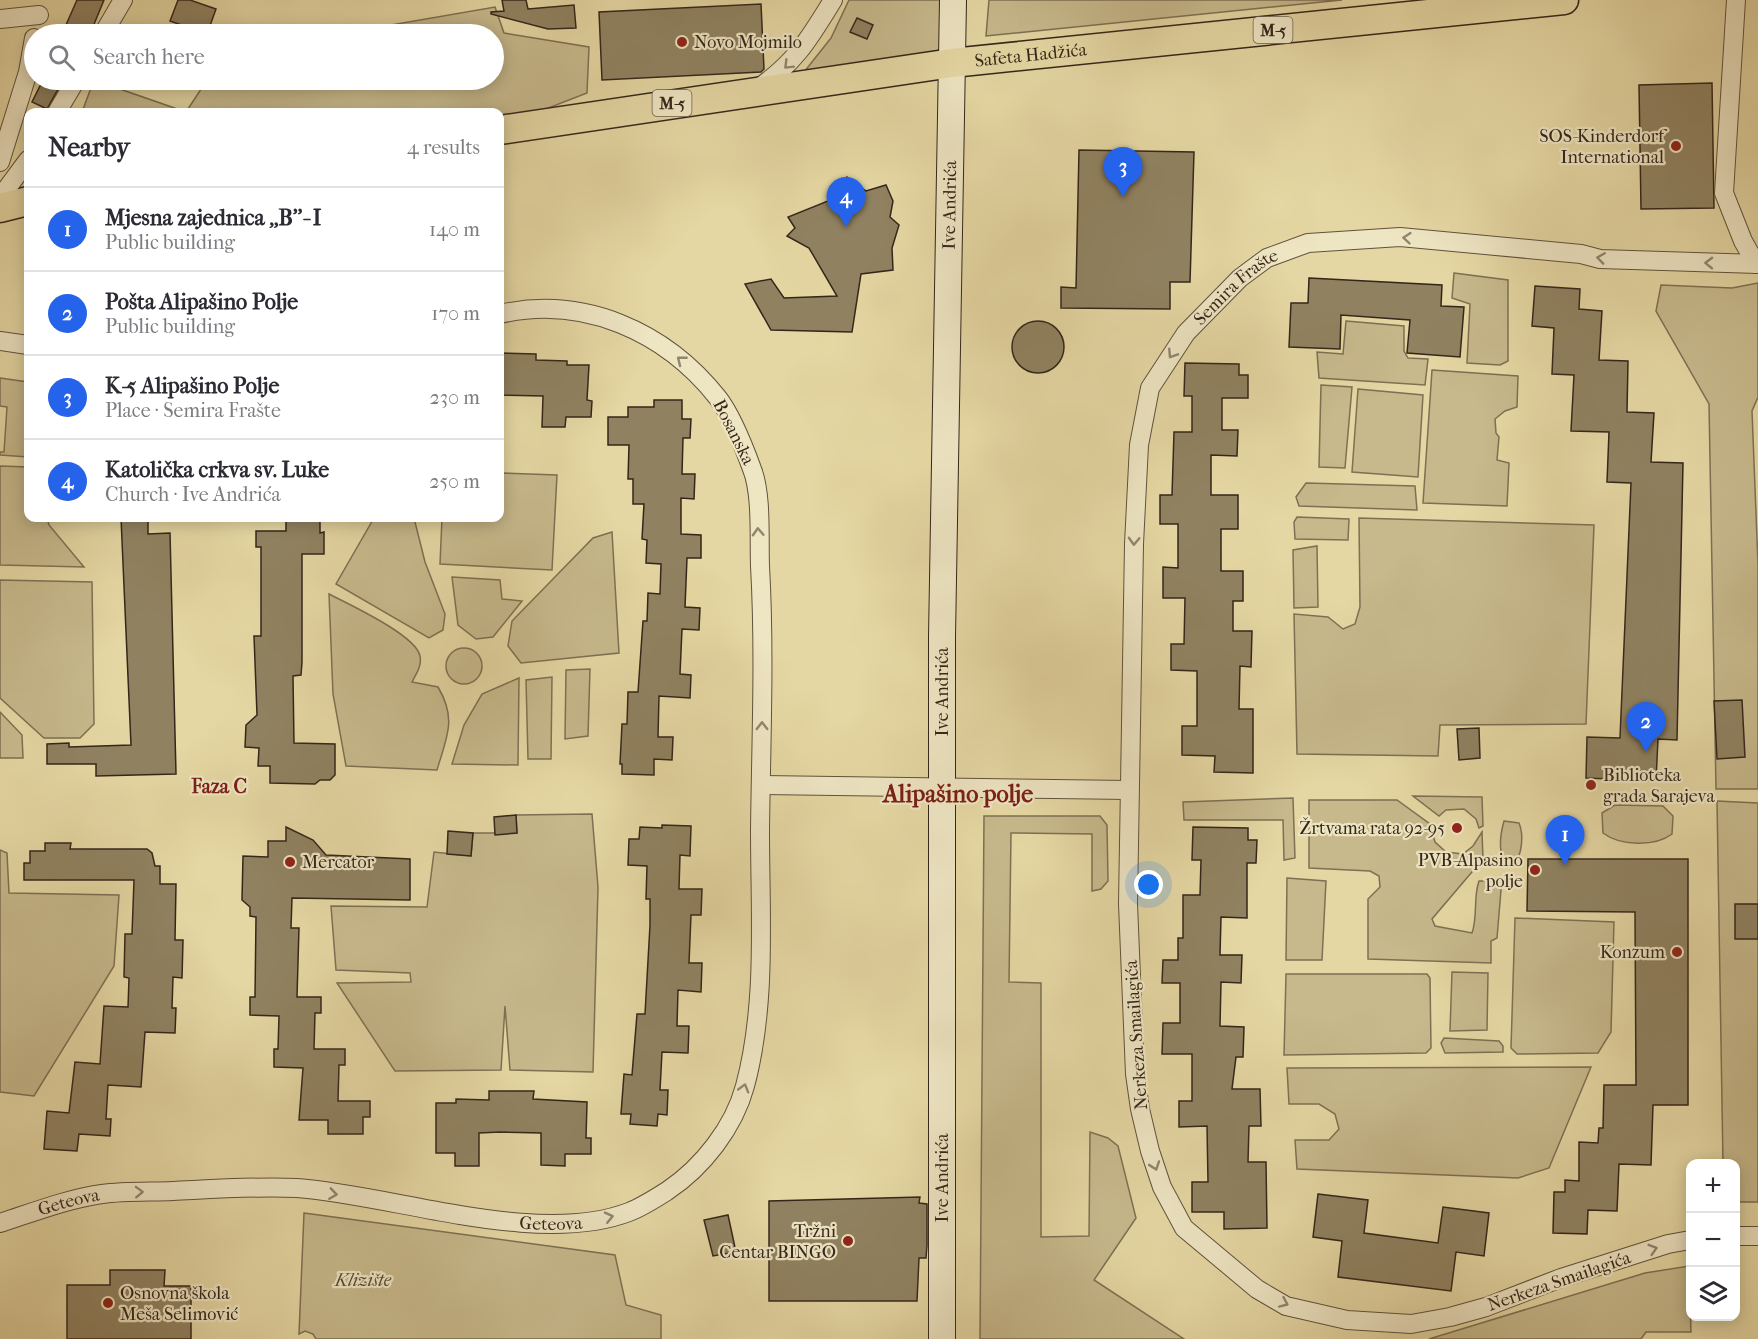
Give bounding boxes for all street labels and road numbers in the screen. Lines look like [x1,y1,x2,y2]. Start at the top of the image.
road number: M-5 [1254,17,1292,43]
street label: Safeta Hadžića [974,39,1088,72]
road number: M-5 [652,90,692,116]
street label: Ive Andrića [939,160,961,250]
street label: Semira Frašte [1190,245,1281,330]
street label: Bosanska [708,396,759,469]
street label: Ive Andrića [932,647,953,737]
street label: Nerkeza Smailagića [1121,959,1152,1111]
street label: Ive Andrića [932,1133,953,1223]
street label: Geteova [35,1184,102,1221]
street label: Geteova [519,1213,584,1235]
street label: Nerkeza Smailagića [1485,1247,1634,1316]

